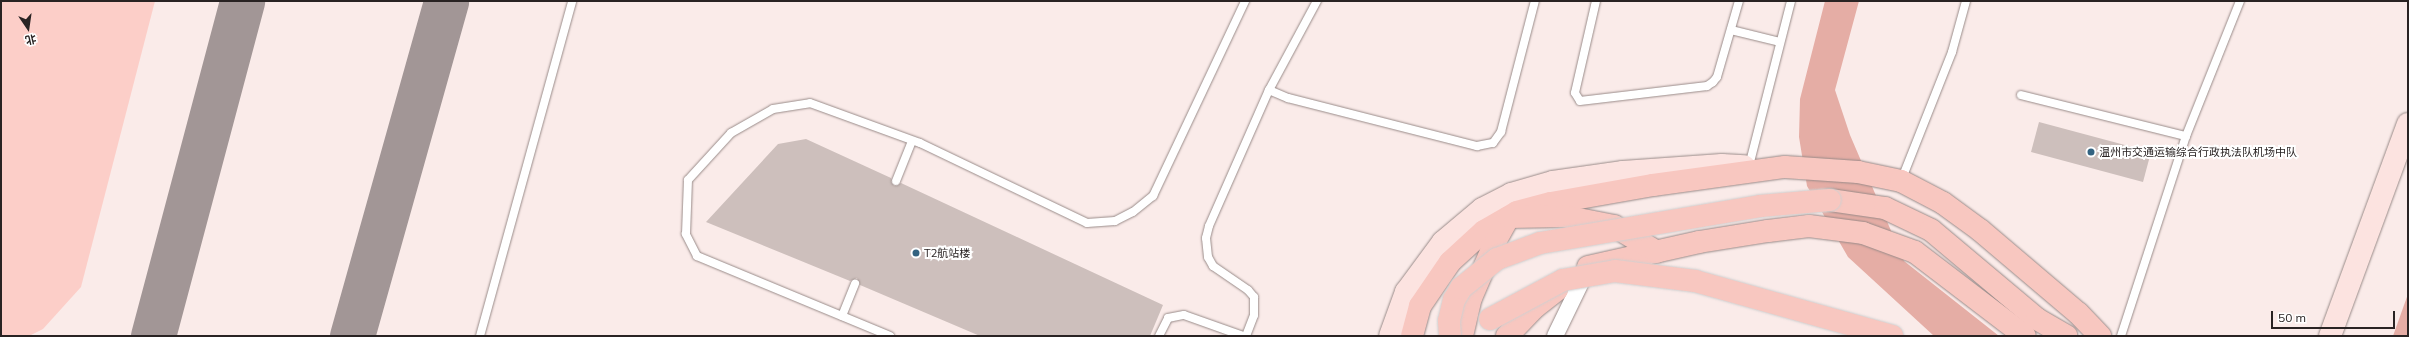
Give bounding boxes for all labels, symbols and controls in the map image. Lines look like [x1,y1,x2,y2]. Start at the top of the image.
north arrow [8,8,48,48]
text: 北 [24,32,38,48]
place label: 温州市交通运输综合行政执法队机场中队 [2099,145,2297,159]
marker: 温州市交通运输综合行政执法队机场中队 [2086,147,2096,157]
place label: T2航站楼 [924,246,970,260]
marker: T2航站楼 [911,248,921,258]
scale bar [2273,303,2397,329]
text: 50 m [2278,310,2306,325]

